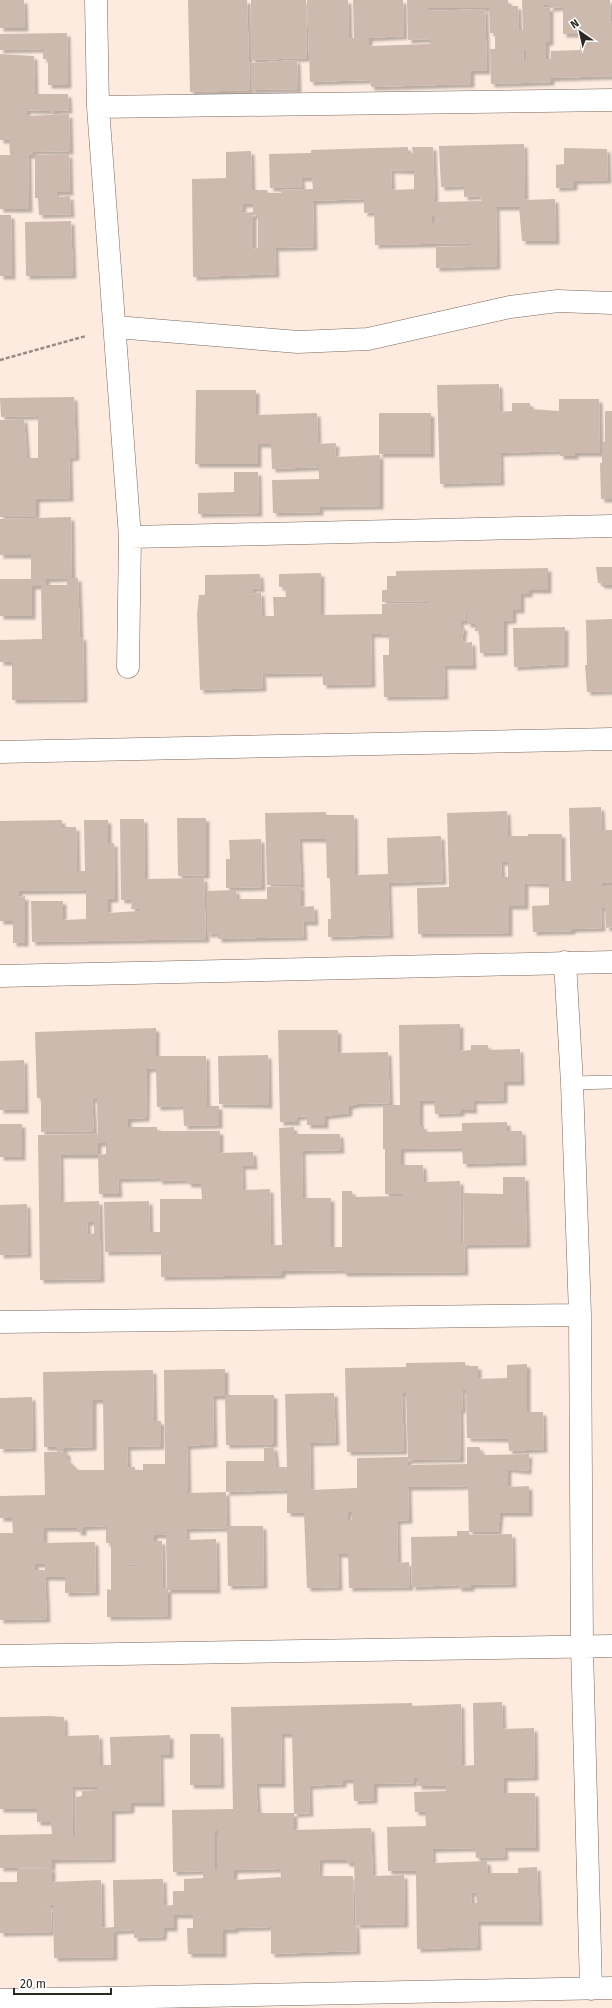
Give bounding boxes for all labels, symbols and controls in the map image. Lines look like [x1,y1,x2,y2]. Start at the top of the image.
north arrow [560,12,600,52]
text: N [568,17,581,32]
scale bar [14,1970,111,1996]
text: 20 m [20,1977,46,1991]

